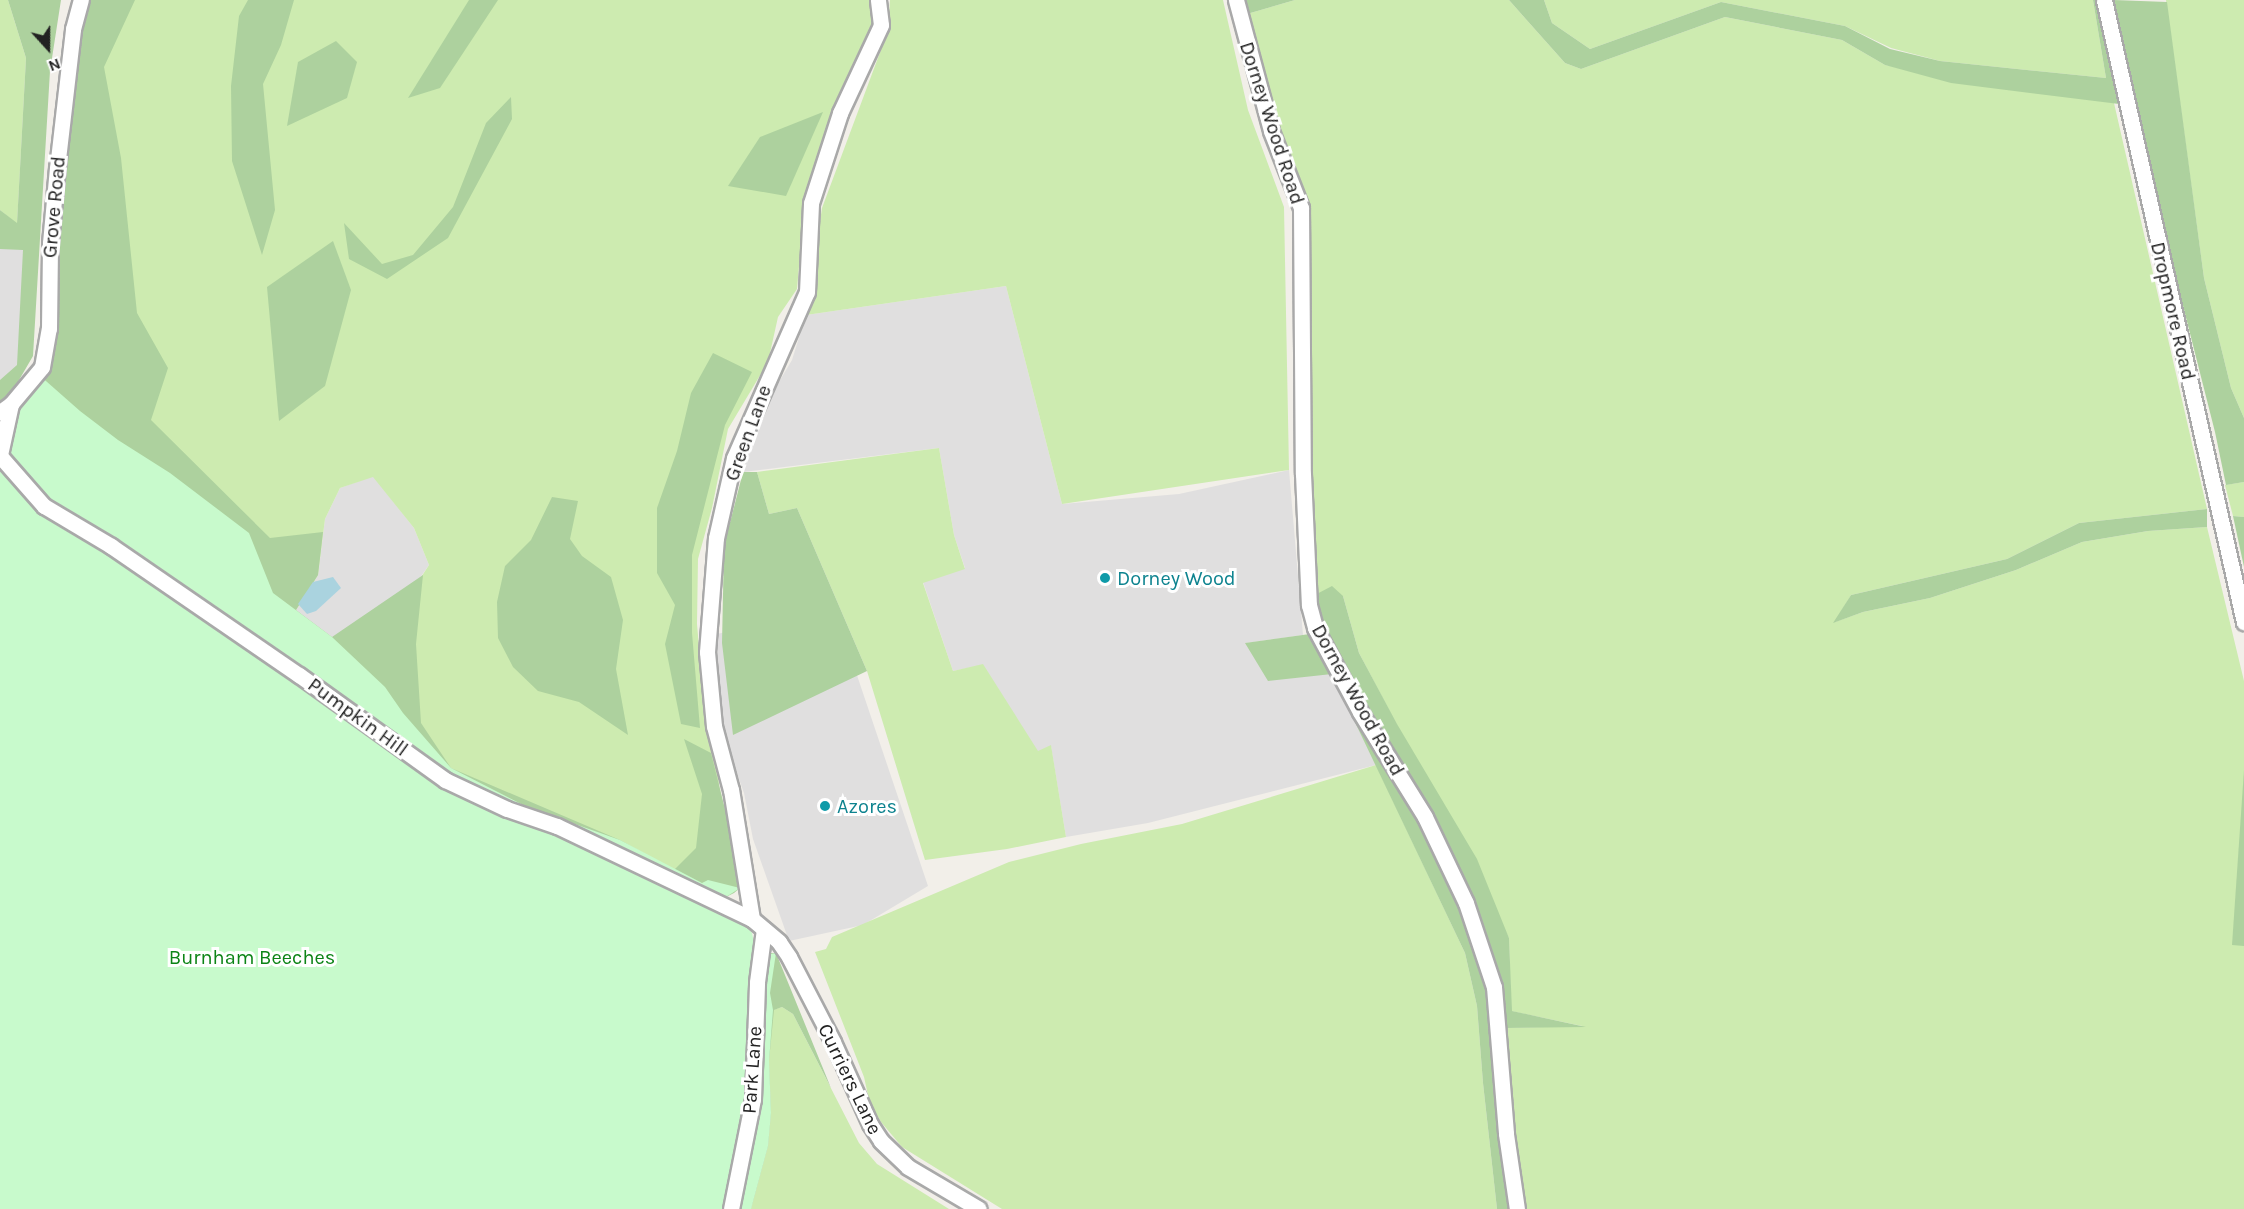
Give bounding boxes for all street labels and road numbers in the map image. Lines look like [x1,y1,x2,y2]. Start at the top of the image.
street label: Dorney Wood Road [1234,39,1310,207]
street label: Grove Road [38,155,70,259]
street label: Dropmore Road [2145,240,2201,382]
street label: Green Lane [720,382,776,484]
street label: Dorney Wood Road [1306,620,1410,780]
street label: Pumpkin Hill [303,673,413,761]
street label: Curriers Lane [813,1020,887,1138]
street label: Park Lane [737,1025,767,1115]

